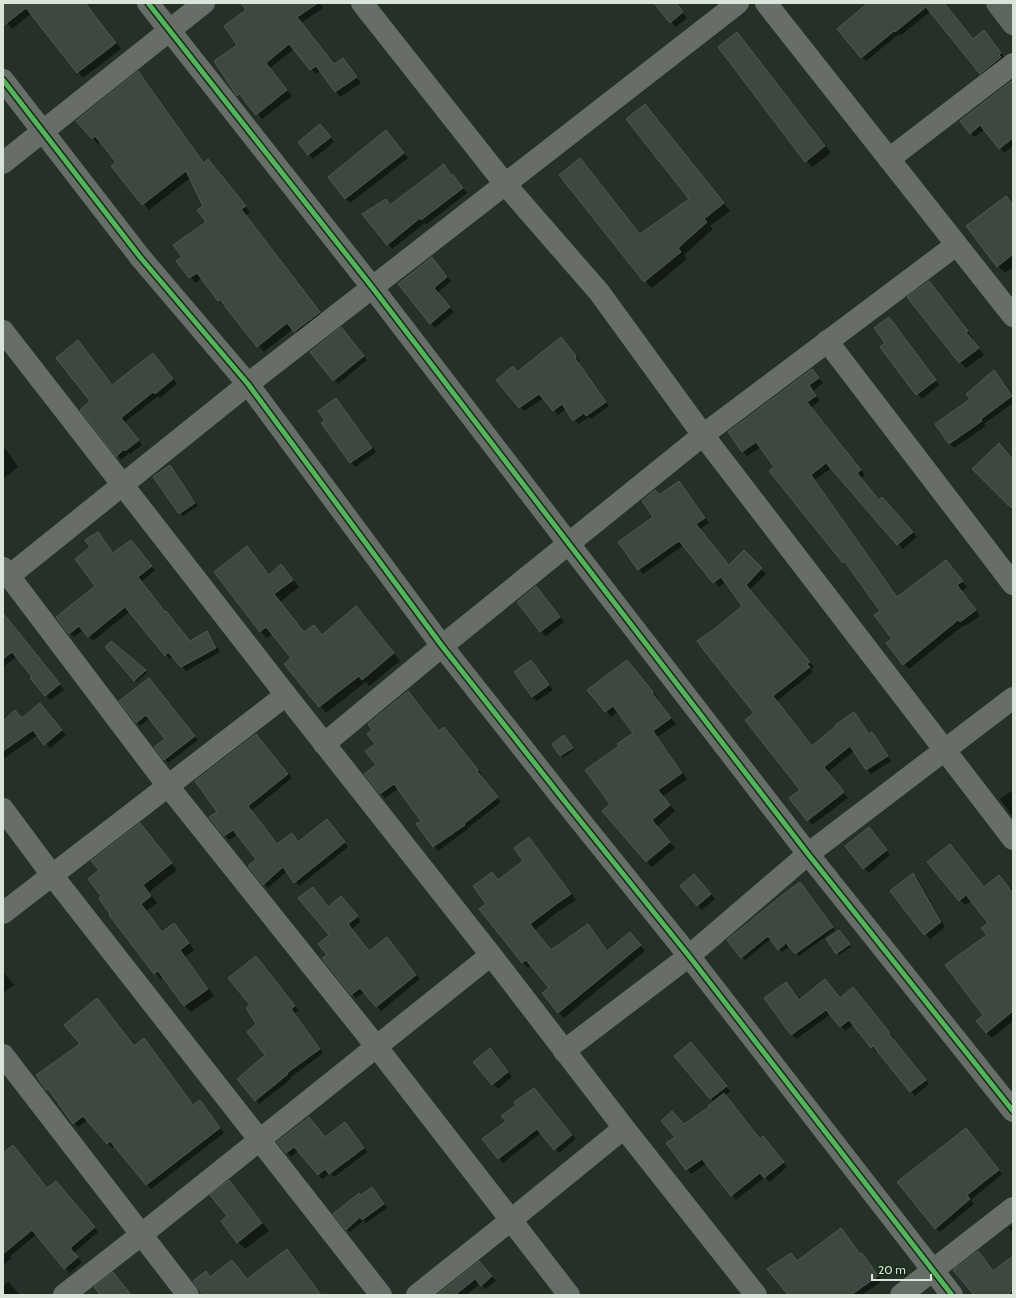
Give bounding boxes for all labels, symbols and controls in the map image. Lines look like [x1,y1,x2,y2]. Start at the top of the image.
scale bar [872,1256,931,1282]
text: 20 m [878,1262,906,1277]

